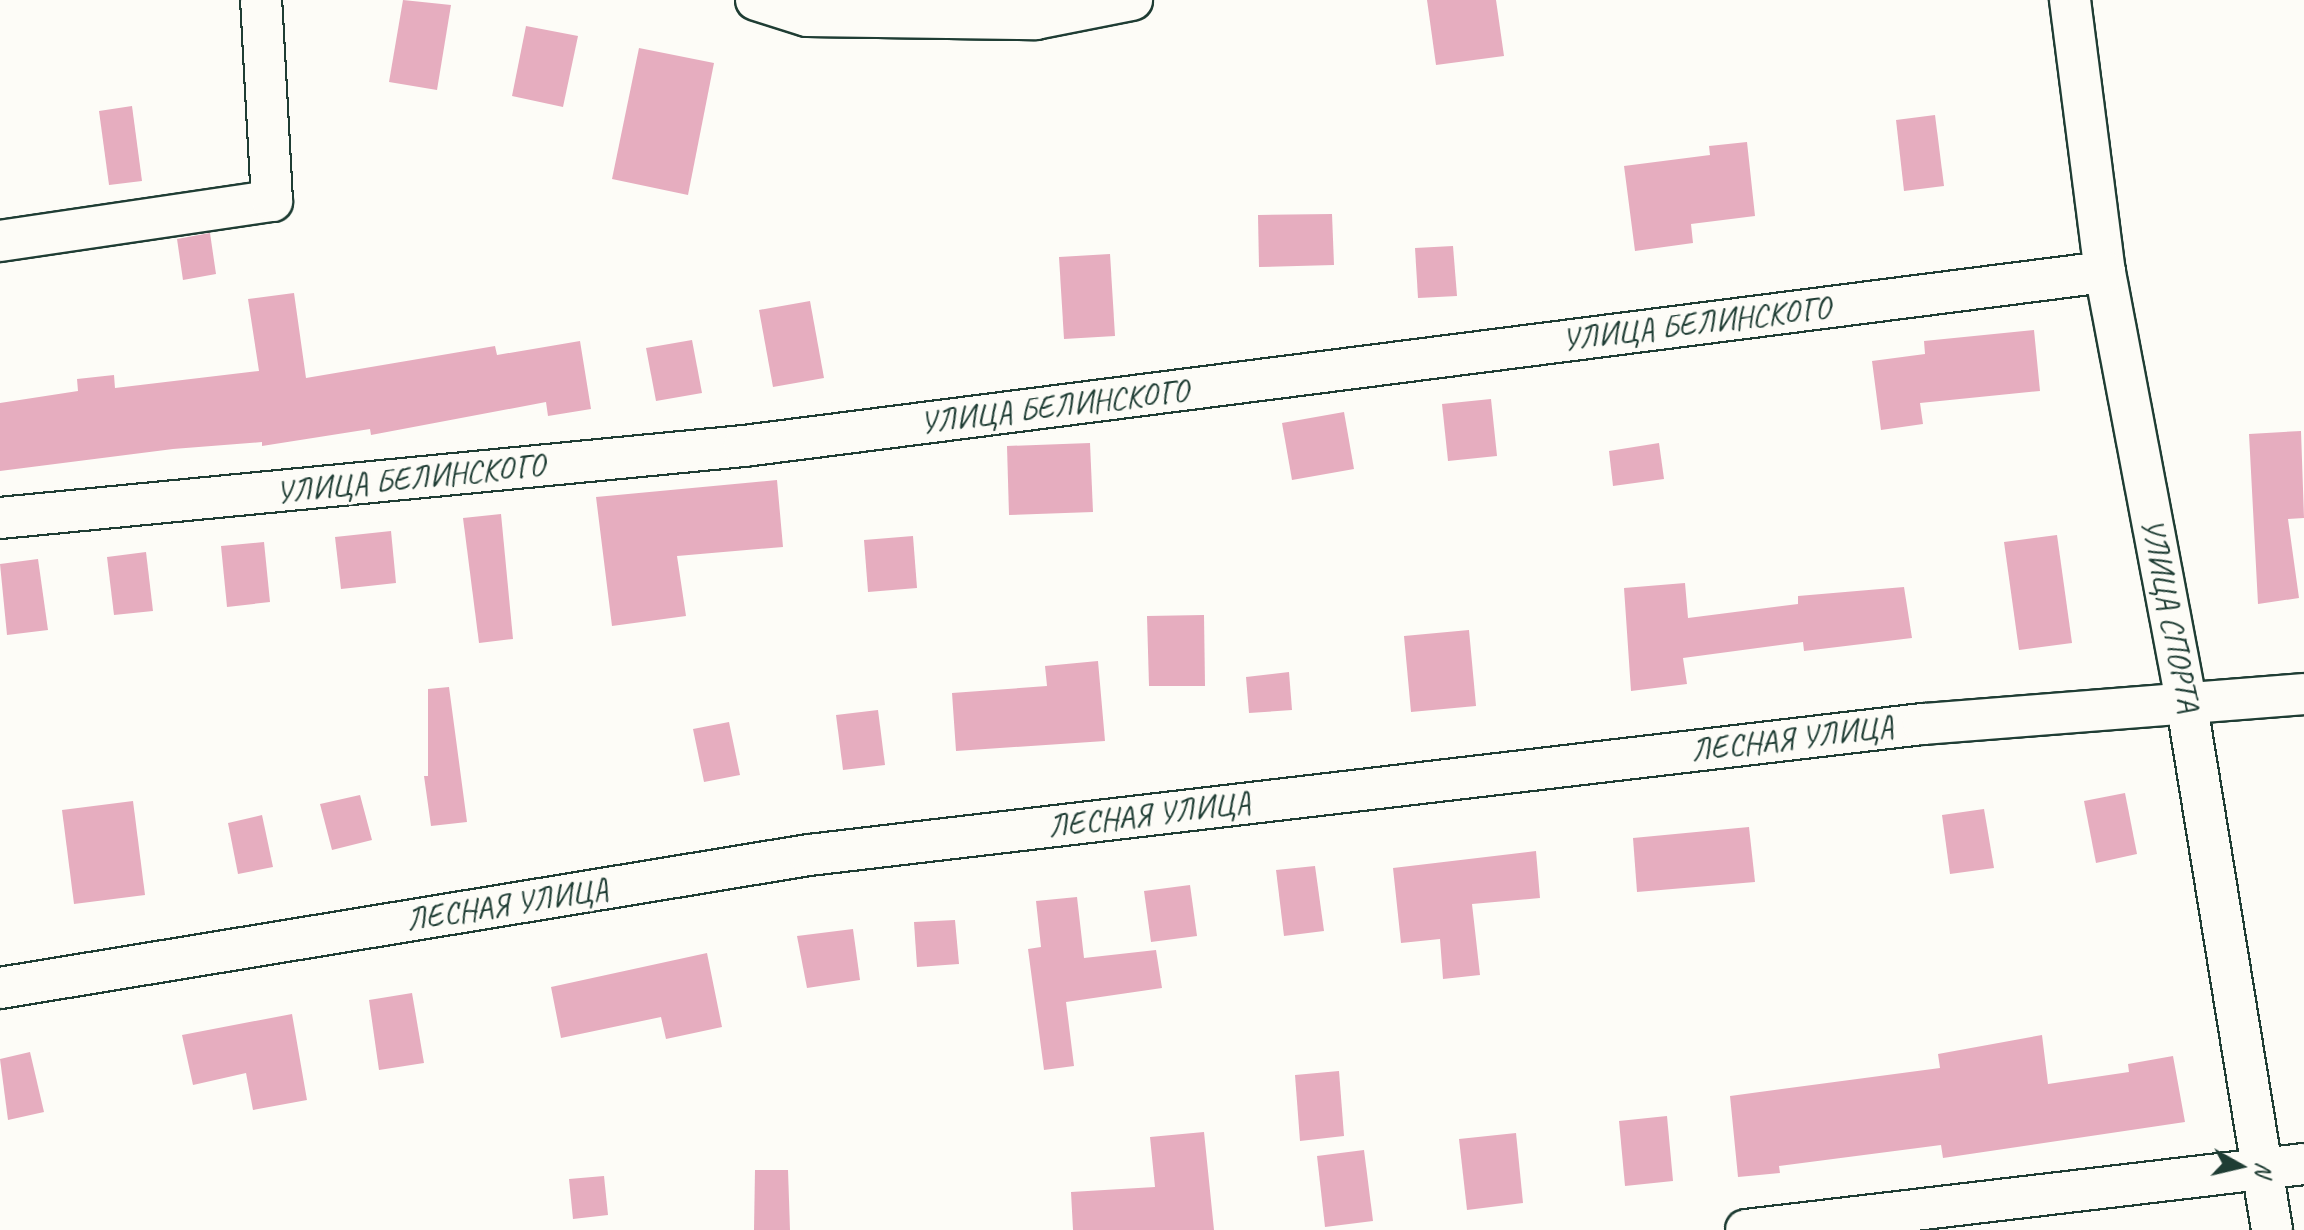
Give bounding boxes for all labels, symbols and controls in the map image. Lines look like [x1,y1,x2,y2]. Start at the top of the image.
street label: УЛИЦА БЕЛИНСКОГО [1561,289,1831,359]
street label: УЛИЦА БЕЛИНСКОГО [919,372,1189,442]
street label: УЛИЦА БЕЛИНСКОГО [275,446,545,512]
street label: УЛИЦА СПОРТА [2132,515,2208,715]
street label: ЛЕСНАЯ УЛИЦА [1689,708,1895,770]
street label: ЛЕСНАЯ УЛИЦА [1046,784,1252,846]
street label: ЛЕСНАЯ УЛИЦА [403,870,611,940]
north arrow [2200,1126,2280,1206]
text: N [2249,1161,2279,1178]

